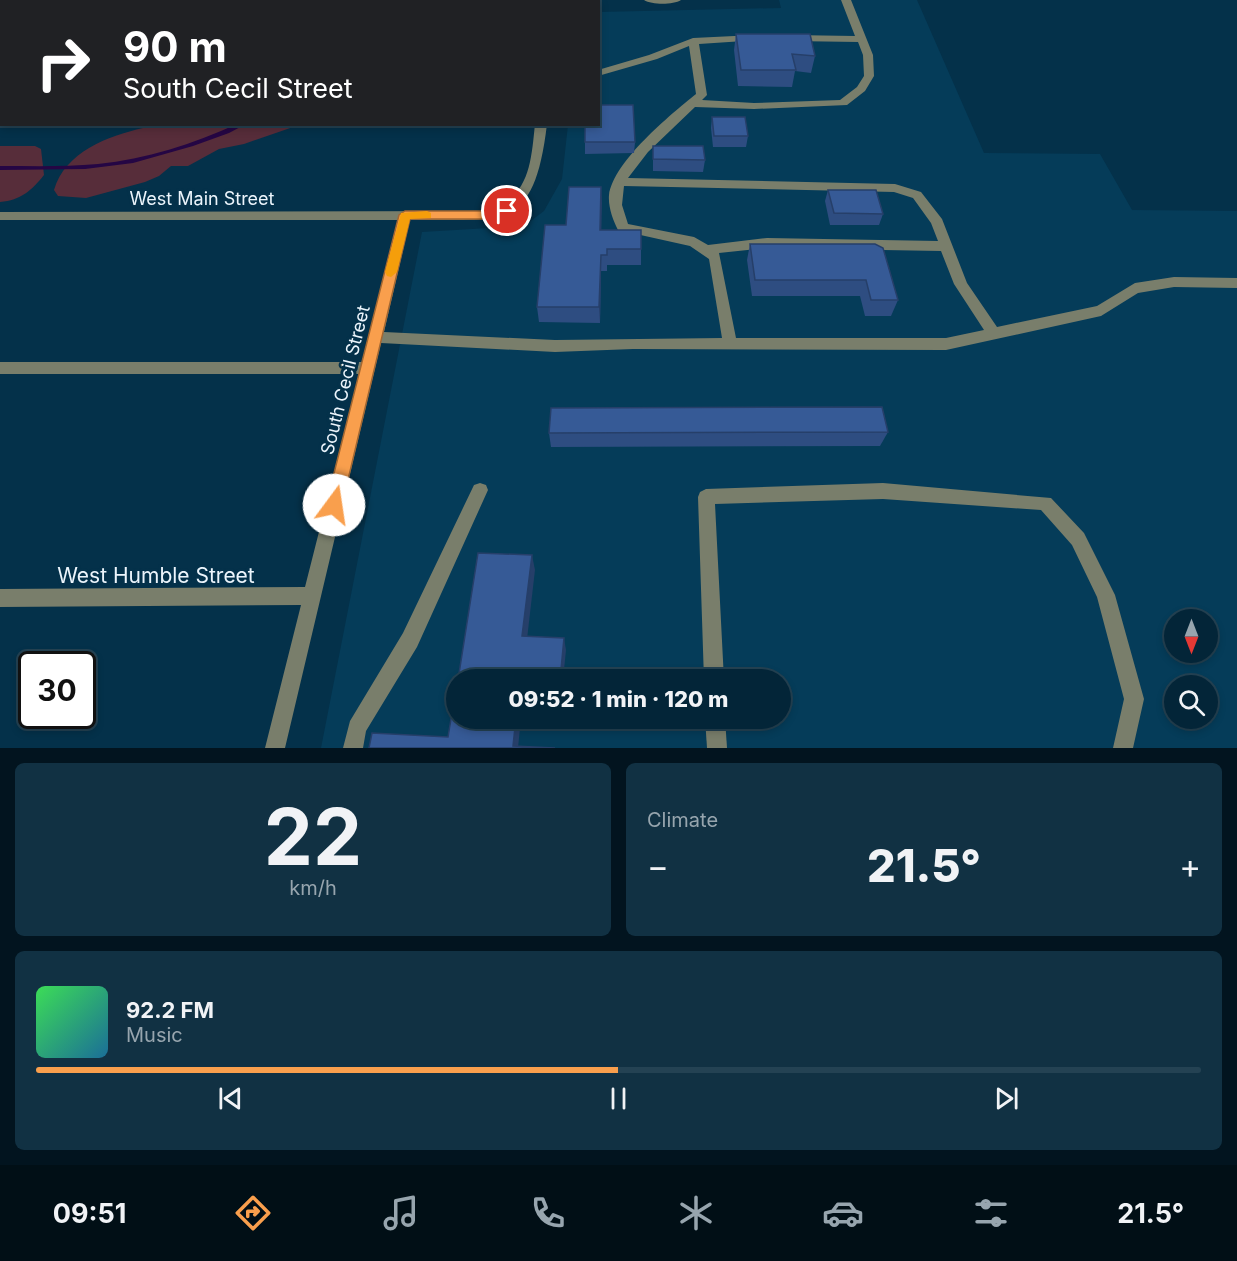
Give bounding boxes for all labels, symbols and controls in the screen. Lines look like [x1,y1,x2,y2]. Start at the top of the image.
text: 90 m [123,21,227,72]
icon: right [24,24,102,102]
text: South Cecil Street [123,72,353,105]
pin [481,185,532,236]
street label: West Main Street [130,188,275,209]
icon: arrive [490,194,523,227]
street label: South Cecil Street [316,303,374,457]
position arrow [302,473,366,537]
street label: West Humble Street [57,563,255,588]
north arrow [1164,609,1218,663]
map controls [1164,609,1218,729]
speed limit sign: 30 [18,651,96,729]
button: search [1164,675,1218,729]
text: 09:52 · 1 min · 120 m [509,686,728,712]
text: 22 [264,789,362,884]
text: Climate [647,808,718,832]
text: 21.5° [867,838,981,893]
text: − [647,846,669,886]
text: + [1179,846,1201,886]
text: km/h [289,876,337,900]
text: 92.2 FM [126,997,214,1023]
text: Music [126,1023,183,1047]
icon: previous [214,1082,247,1115]
icon: pause [602,1082,635,1115]
icon: next [990,1082,1023,1115]
icon: directions [232,1192,274,1234]
icon: music [380,1192,422,1234]
icon: phone [527,1192,569,1234]
icon: climate [675,1192,717,1234]
icon: car [822,1192,864,1234]
icon: filters [970,1192,1012,1234]
text: 09:51 [53,1197,126,1230]
text: 21.5° [1117,1197,1184,1230]

